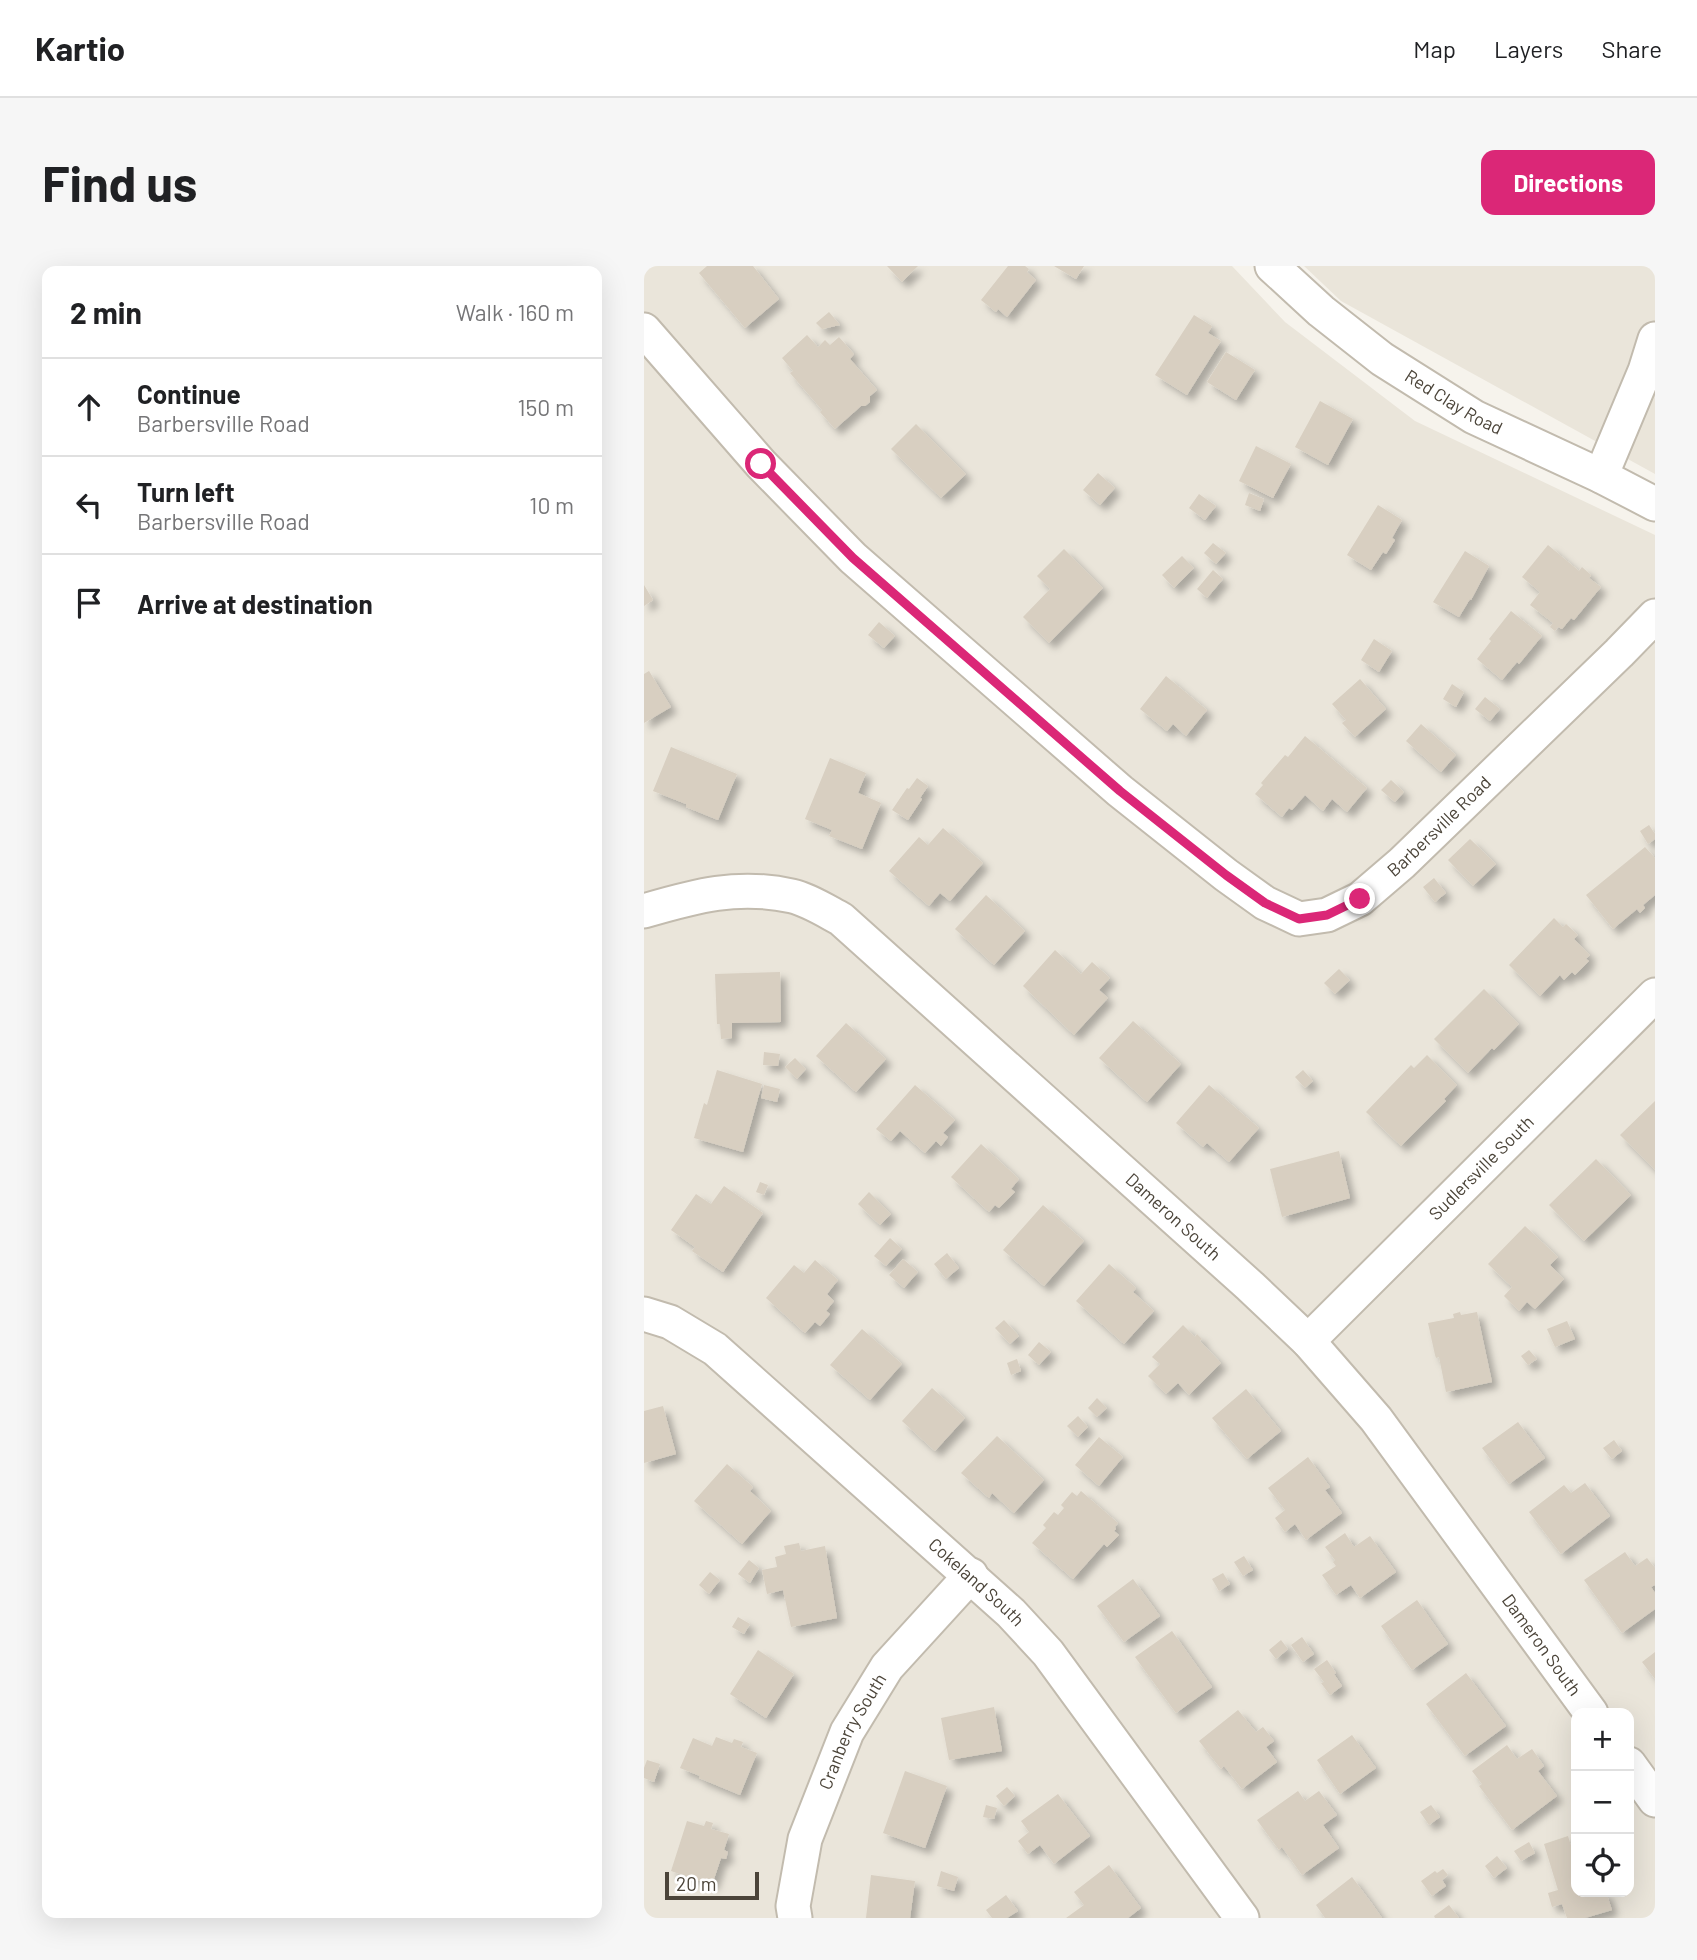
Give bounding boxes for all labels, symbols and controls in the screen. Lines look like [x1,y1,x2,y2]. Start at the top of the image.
text: Kartio [35,28,125,68]
text: Map [1413,34,1456,63]
text: Layers [1494,34,1563,63]
text: Share [1601,34,1662,63]
button: Directions [1481,150,1655,215]
text: Find us [42,153,197,212]
text: 2 min [70,294,142,330]
text: Walk · 160 m [456,298,574,326]
street label: Red Clay Road [1401,364,1506,439]
text: Continue [137,378,241,409]
icon: ahead [70,388,108,426]
text: 150 m [518,393,574,421]
text: Barbersville Road [137,409,310,437]
route start [745,448,776,479]
text: Turn left [137,476,235,507]
icon: left [70,486,108,524]
text: 10 m [529,491,574,519]
text: Barbersville Road [137,507,310,535]
icon: arrive [70,584,108,622]
text: Arrive at destination [137,588,373,619]
street label: Barbersville Road [1382,771,1495,881]
route end [1344,883,1375,914]
street label: Sudlersville South [1424,1110,1538,1224]
street label: Dameron South [1122,1168,1226,1265]
street label: Cokeland South [924,1533,1030,1630]
street label: Dameron South [1498,1589,1587,1700]
street label: Cranberry South [814,1669,890,1792]
map controls [1571,1708,1634,1897]
button: + [1571,1708,1634,1771]
button: − [1571,1771,1634,1834]
button: locate [1571,1834,1634,1897]
scale bar [665,1869,760,1901]
text: 20 m [676,1872,716,1895]

